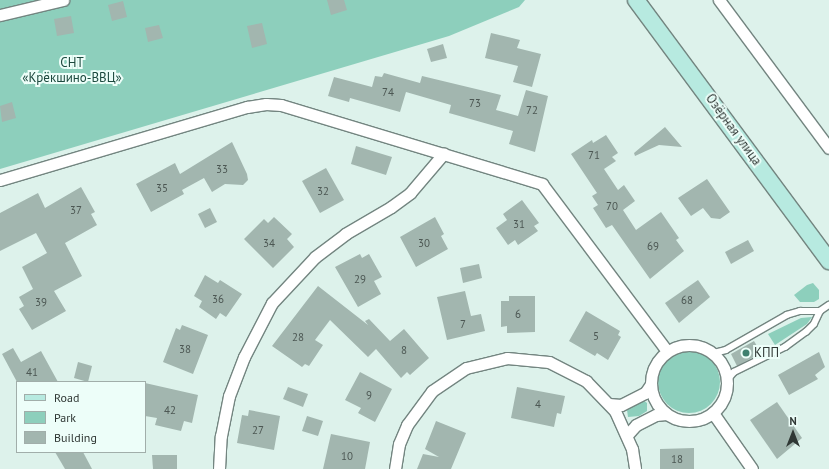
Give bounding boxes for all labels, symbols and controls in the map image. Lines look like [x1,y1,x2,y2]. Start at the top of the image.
park label: СНТ «Крёкшино-ВВЦ» [22,56,122,87]
house number: 74 [382,85,394,99]
street label: Озёрная улица [702,91,764,169]
house number: 73 [469,96,481,110]
house number: 72 [526,103,538,117]
house number: 71 [588,148,600,162]
house number: 33 [216,162,228,176]
house number: 35 [156,181,168,195]
house number: 32 [317,184,329,198]
house number: 70 [606,199,618,213]
house number: 37 [70,203,82,217]
house number: 31 [513,217,525,231]
house number: 34 [263,236,275,250]
house number: 30 [418,236,430,250]
house number: 69 [647,239,659,253]
house number: 29 [354,272,366,286]
house number: 36 [212,292,224,306]
house number: 68 [681,293,693,307]
house number: 39 [35,295,47,309]
house number: 6 [515,307,521,321]
house number: 7 [460,317,466,331]
house number: 5 [593,329,599,343]
house number: 28 [292,330,304,344]
house number: 38 [179,342,191,356]
house number: 8 [401,343,407,357]
place label: КПП [754,345,779,361]
marker: КПП [741,348,751,358]
house number: 41 [26,365,38,379]
legend [16,381,146,453]
house number: 9 [366,388,372,402]
text: Road [54,390,79,405]
house number: 4 [535,397,541,411]
house number: 42 [164,403,176,417]
text: Park [54,410,76,425]
north arrow [773,413,813,453]
text: N [789,414,797,428]
house number: 27 [252,423,264,437]
text: Building [54,430,97,445]
house number: 10 [341,449,353,463]
house number: 18 [671,452,683,466]

